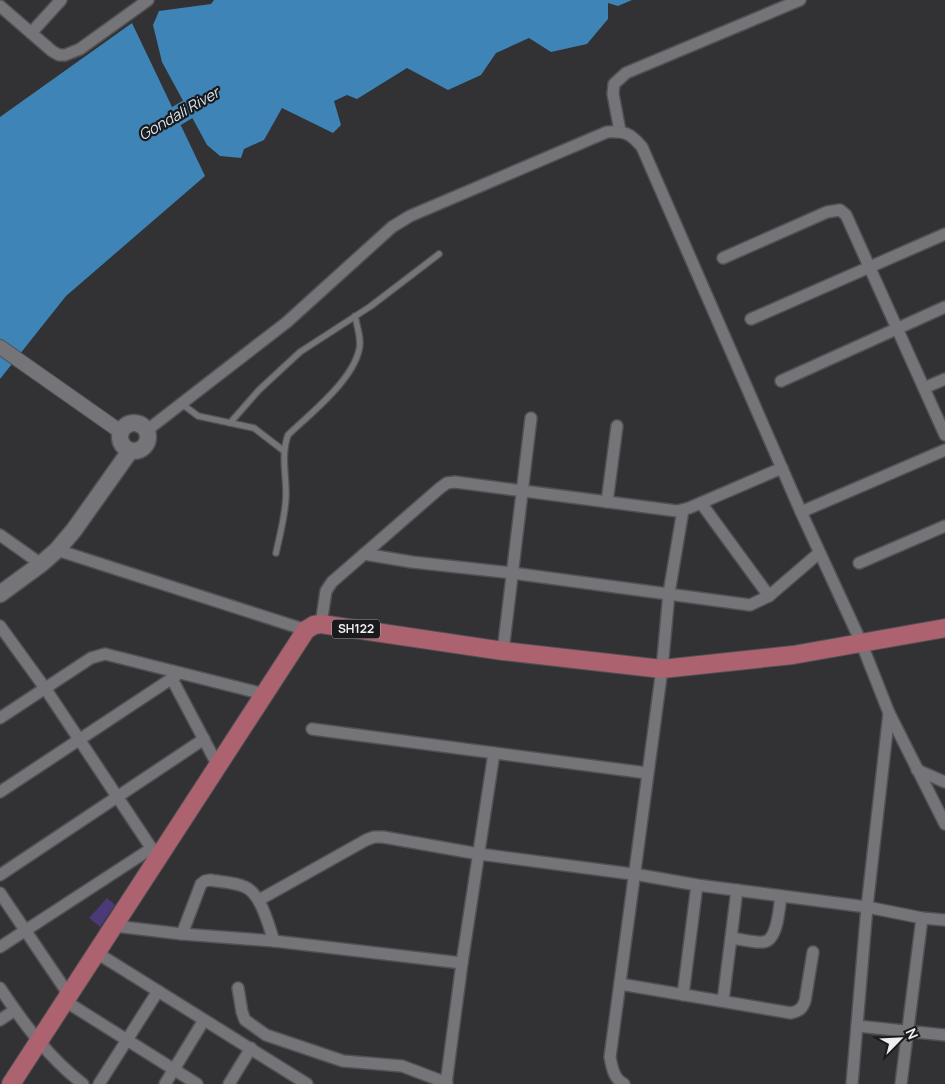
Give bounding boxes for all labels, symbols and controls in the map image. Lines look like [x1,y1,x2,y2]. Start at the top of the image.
water label: Gondali River [135,81,225,145]
road number: SH122 [332,620,380,638]
north arrow [875,1014,925,1064]
text: N [902,1025,923,1042]

